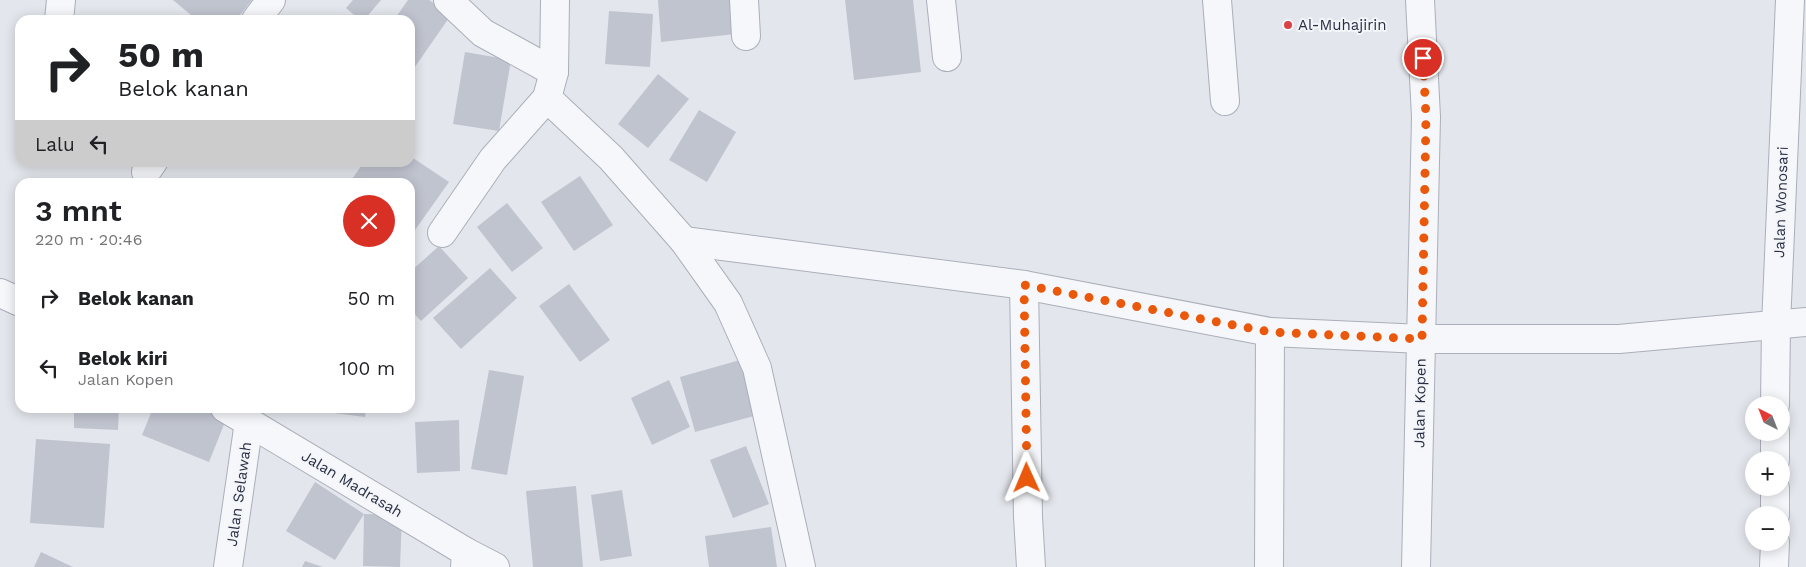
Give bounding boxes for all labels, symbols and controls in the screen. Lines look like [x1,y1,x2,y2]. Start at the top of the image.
place label: Al-Muhajirin [1298,16,1387,34]
marker: Al-Muhajirin [1282,19,1294,31]
text: 50 m [118,34,204,76]
icon: right [35,35,100,100]
pin [1402,37,1444,79]
icon: arrive [1409,44,1437,72]
text: Belok kanan [118,76,249,101]
icon: left [85,130,113,158]
text: Lalu [35,133,75,156]
street label: Jalan Wonosari [1770,146,1792,258]
text: 3 mnt [35,193,122,228]
button: close [343,195,395,247]
text: 220 m · 20:46 [35,230,142,249]
icon: right [35,284,63,312]
text: Belok kanan [78,287,194,310]
text: 50 m [348,287,395,310]
text: Belok kiri [78,347,168,370]
icon: left [35,354,63,382]
text: 100 m [339,357,395,380]
street label: Jalan Kopen [1410,358,1430,448]
text: Jalan Kopen [78,370,174,389]
north arrow [1745,396,1790,441]
map controls [1745,396,1790,551]
street label: Jalan Selawah [223,440,255,548]
street label: Jalan Madrasah [298,447,406,521]
position arrow [1000,451,1052,503]
button: + [1745,451,1790,496]
button: − [1745,506,1790,551]

